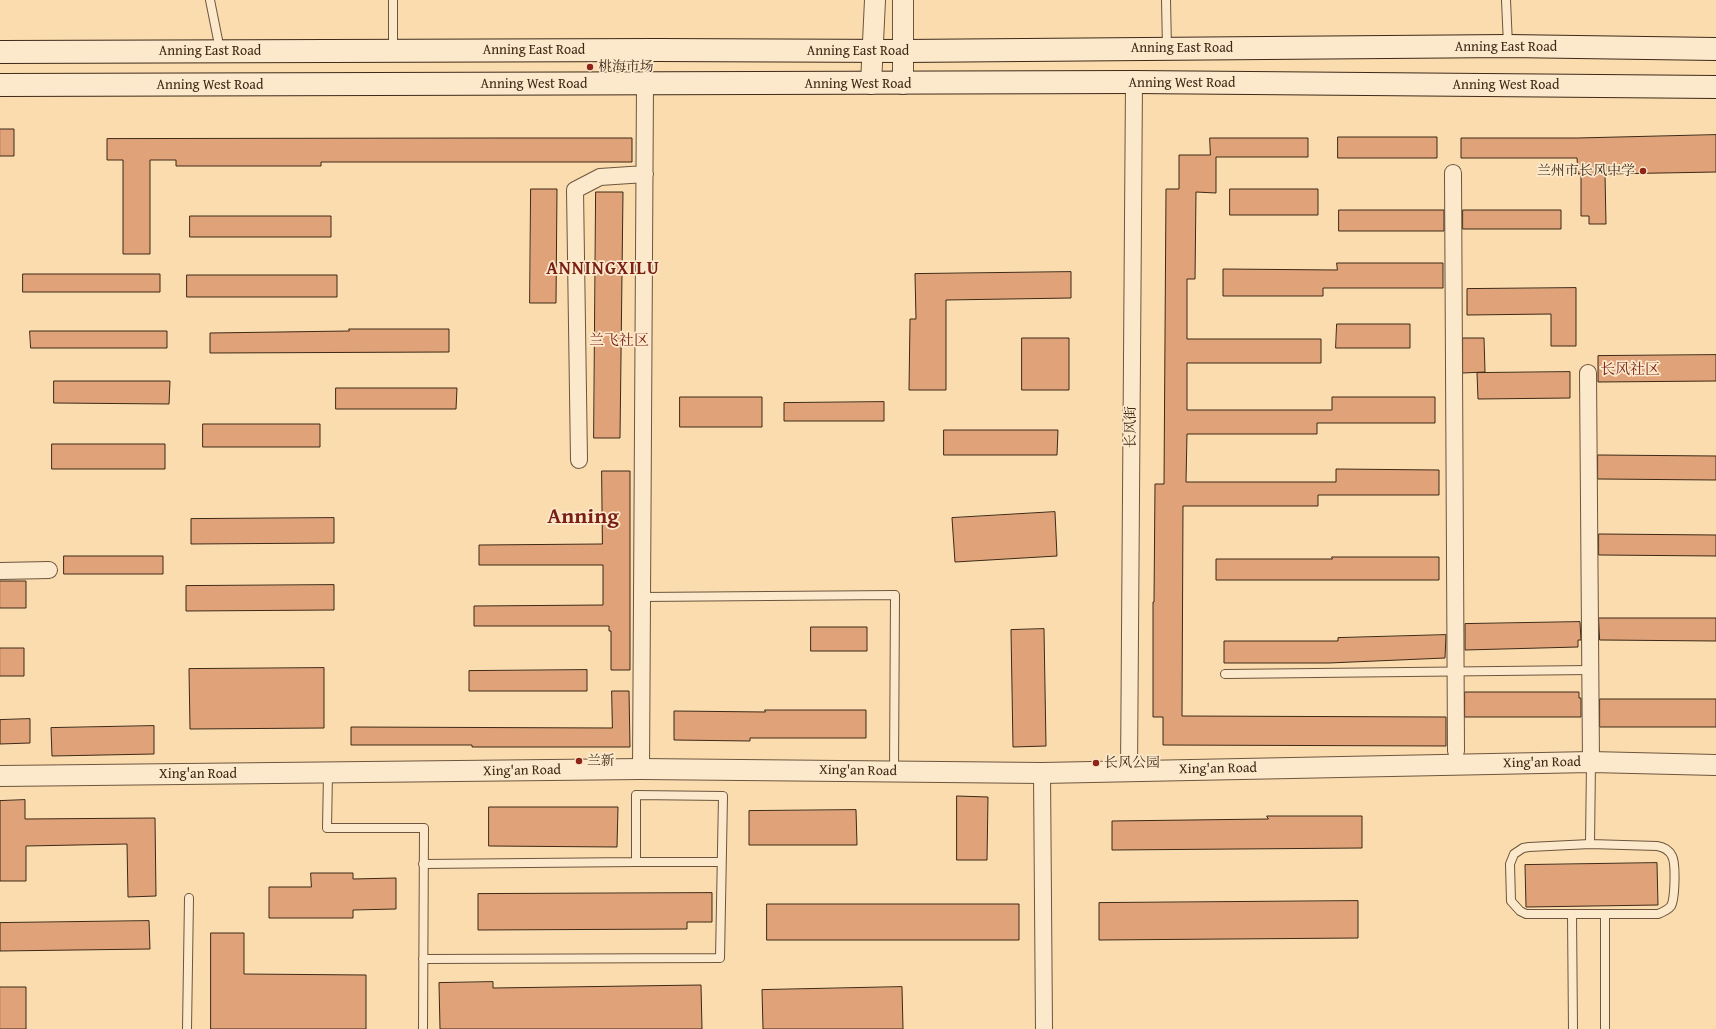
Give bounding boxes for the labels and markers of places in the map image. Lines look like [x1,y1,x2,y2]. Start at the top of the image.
place label: 桃海市场 [598,59,654,75]
marker: 桃海市场 [585,62,595,72]
place label: 兰州市长风中学 [1537,163,1635,179]
marker: 兰州市长风中学 [1638,166,1648,176]
place label: 兰新 [587,753,615,769]
place label: 长风公园 [1104,755,1160,771]
marker: 兰新 [574,756,584,766]
marker: 长风公园 [1091,758,1101,768]

